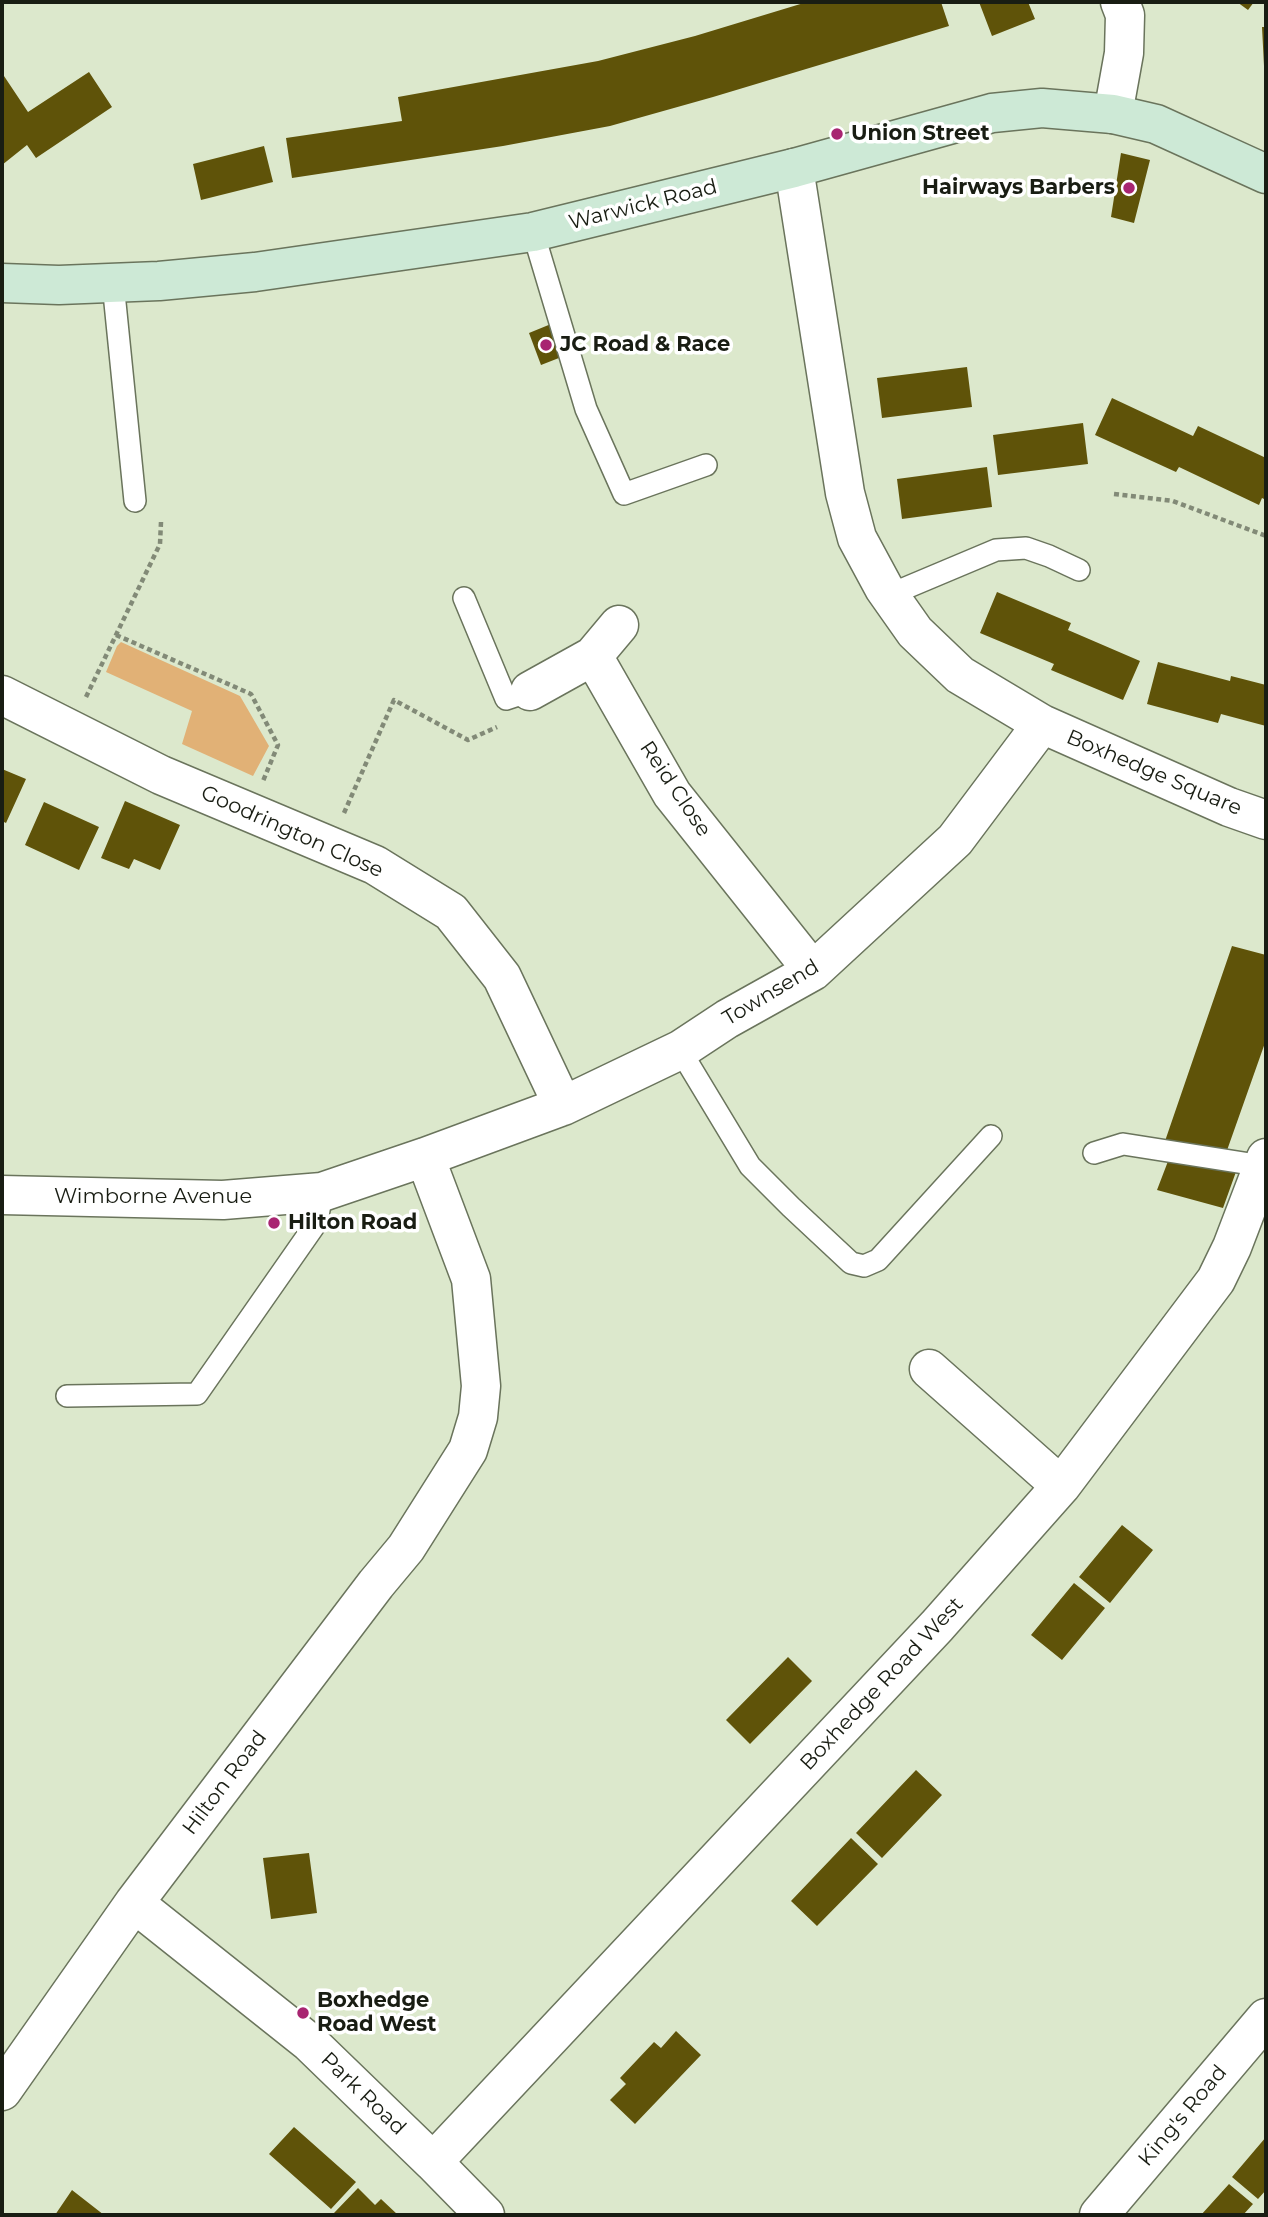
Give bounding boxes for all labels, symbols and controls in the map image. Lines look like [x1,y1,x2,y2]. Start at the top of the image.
place label: Union Street [851,121,990,147]
marker: Union Street [829,126,845,142]
street label: Warwick Road [566,174,720,236]
place label: Hairways Barbers [922,175,1115,201]
marker: Hairways Barbers [1121,180,1137,196]
place label: JC Road & Race [560,332,730,358]
marker: JC Road & Race [538,337,554,353]
street label: Boxhedge Square [1063,725,1245,821]
street label: Reid Close [634,736,716,842]
street label: Goodrington Close [197,780,387,884]
street label: Townsend [718,954,824,1032]
street label: Wimborne Avenue [54,1184,252,1210]
place label: Hilton Road [288,1210,417,1236]
marker: Hilton Road [266,1215,282,1231]
street label: Boxhedge Road West [795,1592,969,1776]
street label: Hilton Road [178,1726,272,1840]
place label: Boxhedge Road West [317,1988,436,2038]
marker: Boxhedge Road West [295,2005,311,2021]
street label: Park Road [315,2047,411,2141]
street label: King's Road [1133,2060,1233,2172]

